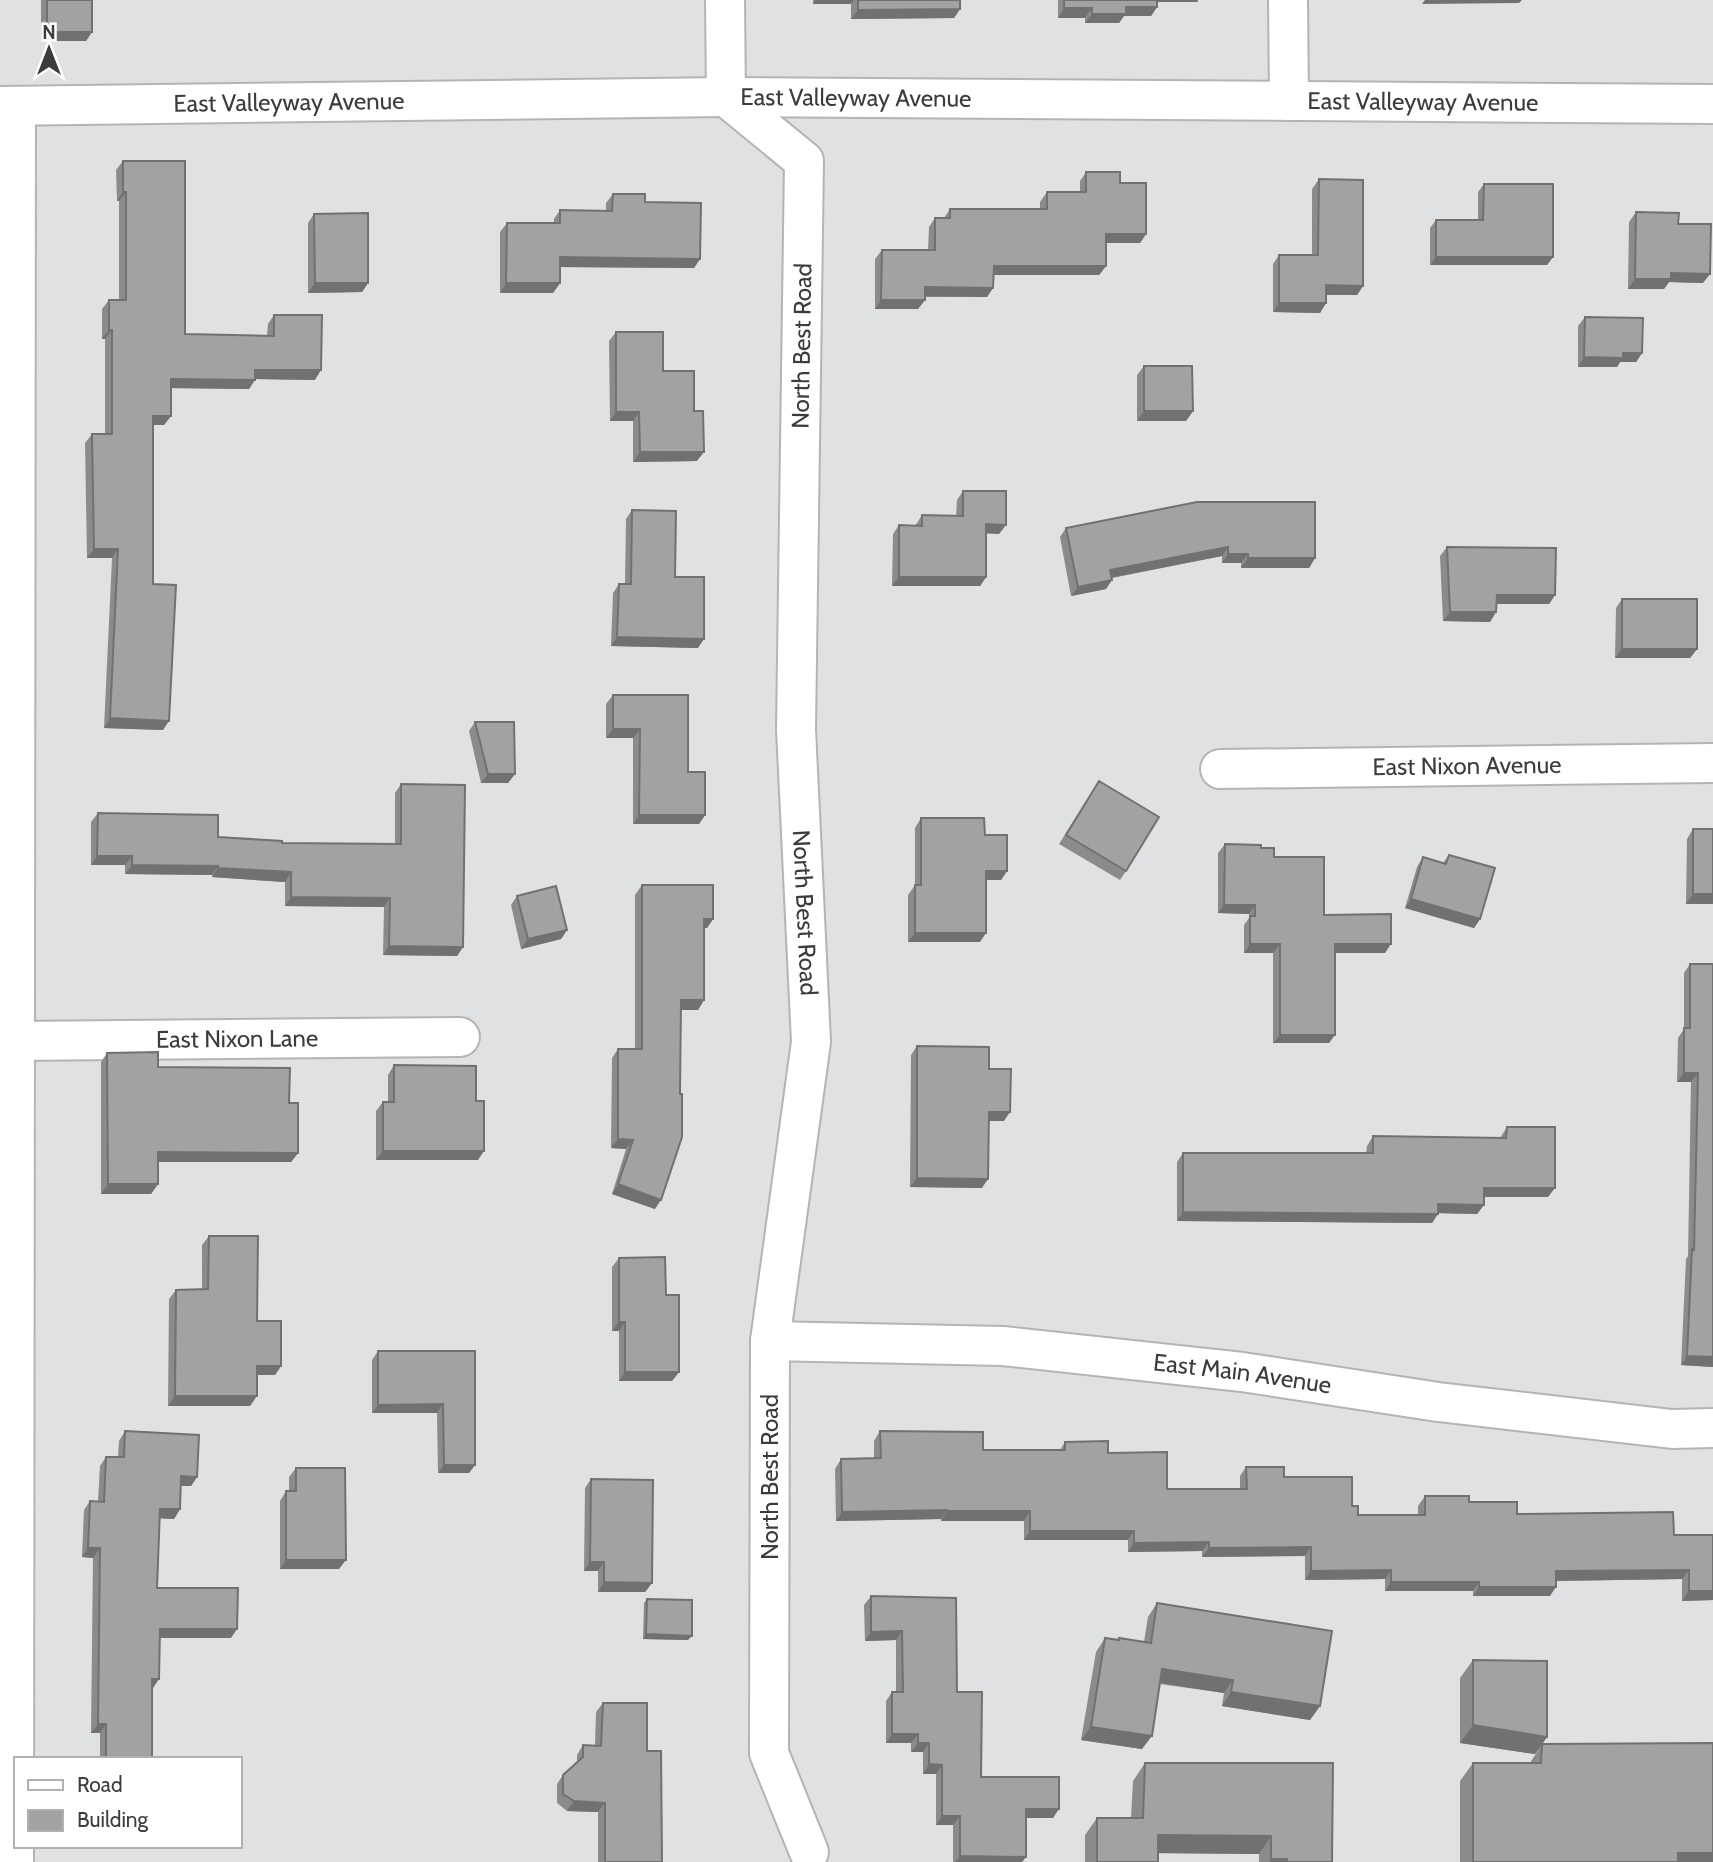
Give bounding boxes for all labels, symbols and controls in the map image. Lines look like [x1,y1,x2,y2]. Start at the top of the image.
north arrow [14,14,84,84]
text: N [42,21,56,44]
street label: East Valleyway Avenue [740,82,972,113]
street label: East Valleyway Avenue [173,86,405,118]
street label: East Valleyway Avenue [1307,86,1539,117]
street label: North Best Road [786,263,817,429]
street label: East Nixon Avenue [1372,750,1562,781]
street label: North Best Road [787,829,824,996]
street label: East Nixon Lane [156,1023,318,1054]
street label: East Main Avenue [1152,1347,1333,1399]
street label: North Best Road [755,1394,784,1560]
legend [14,1757,242,1848]
text: Road [77,1772,123,1797]
text: Building [77,1807,149,1832]

